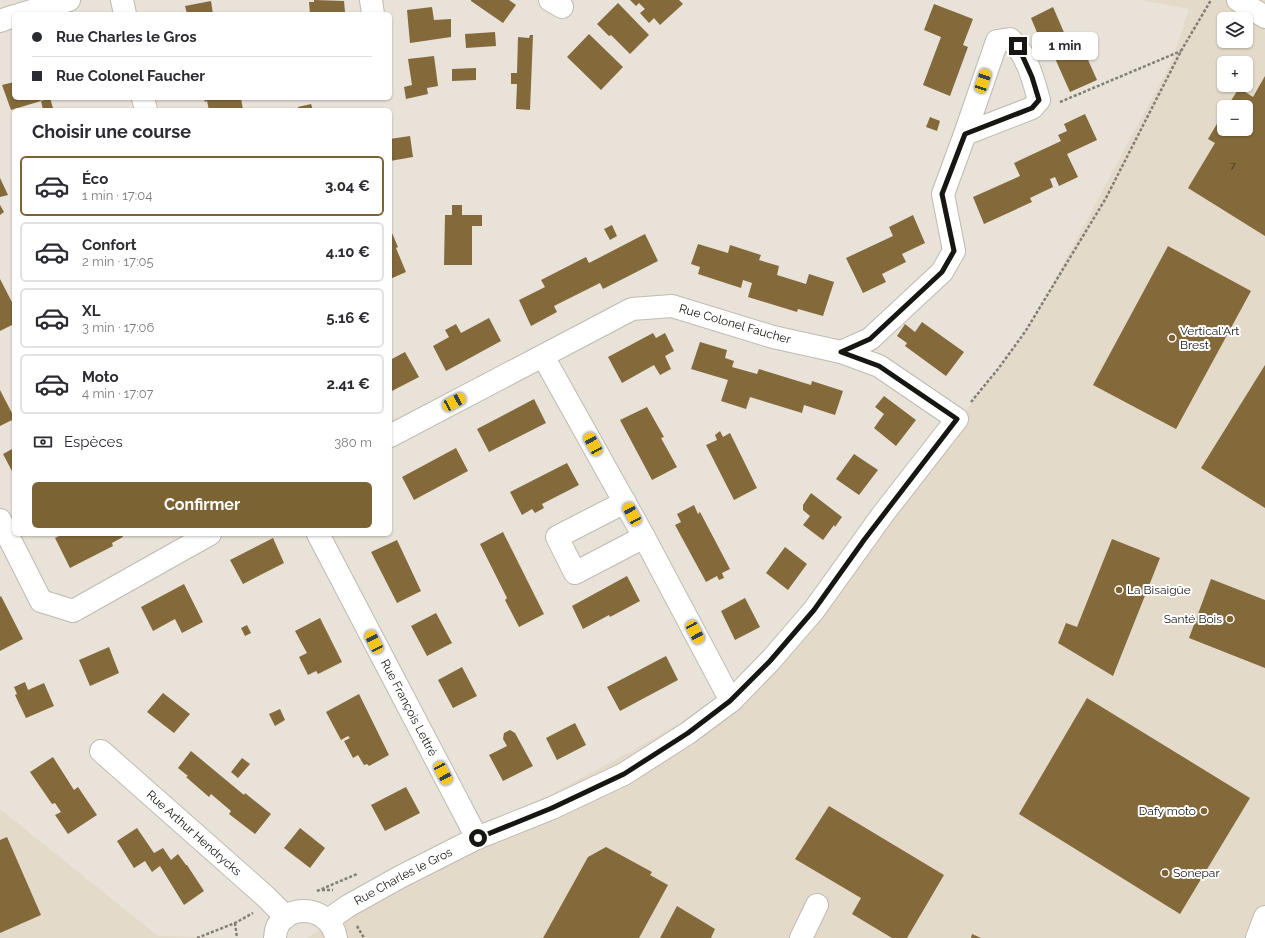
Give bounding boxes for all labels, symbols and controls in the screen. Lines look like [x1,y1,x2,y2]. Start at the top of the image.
map controls [1217,12,1253,136]
button: layers [1217,12,1253,48]
text: Rue Charles le Gros [56,28,197,46]
callout: 1 min [1032,32,1098,60]
route end [1009,37,1027,55]
text: 1 min [1049,38,1081,53]
button: + [1217,56,1253,92]
text: Rue Colonel Faucher [56,67,205,85]
car [974,68,992,94]
button: − [1217,100,1253,136]
text: Choisir une course [32,121,191,142]
house number: 7 [1230,160,1236,171]
icon: car [34,168,70,204]
text: Éco [82,170,108,188]
text: 3.04 € [325,177,370,195]
text: 1 min · 17:04 [82,188,152,203]
icon: car [34,234,70,270]
text: Confort [82,236,136,254]
text: 4.10 € [326,243,370,261]
text: 2 min · 17:05 [82,254,153,269]
icon: car [34,300,70,336]
street label: Rue Colonel Faucher [678,301,793,347]
text: XL [82,302,100,320]
text: 5.16 € [326,309,370,327]
text: 3 min · 17:06 [82,320,154,335]
place label: Vertical'Art Brest [1180,324,1239,352]
marker: Vertical'Art Brest [1167,333,1177,343]
icon: car [34,366,70,402]
text: Moto [82,368,119,386]
text: 2.41 € [327,375,370,393]
text: 4 min · 17:07 [82,386,154,401]
car [441,391,467,413]
icon: cash [32,431,54,453]
car [582,431,604,457]
text: Espèces [64,433,123,451]
text: 380 m [334,435,372,450]
button: Confirmer [32,482,372,528]
car [621,501,643,527]
place label: La Bisaigüe [1127,583,1191,597]
marker: La Bisaigüe [1114,585,1124,595]
place label: Santé Bois [1164,612,1222,626]
marker: Santé Bois [1225,614,1235,624]
car [684,619,706,645]
car [363,629,385,655]
street label: Rue François Lettré [378,657,440,759]
car [432,760,454,786]
street label: Rue Arthur Hendrycks [144,788,244,879]
place label: Dafy moto [1139,804,1196,818]
marker: Dafy moto [1199,806,1209,816]
route start [469,829,487,847]
street label: Rue Charles le Gros [352,845,455,908]
place label: Sonepar [1173,866,1220,880]
marker: Sonepar [1160,868,1170,878]

